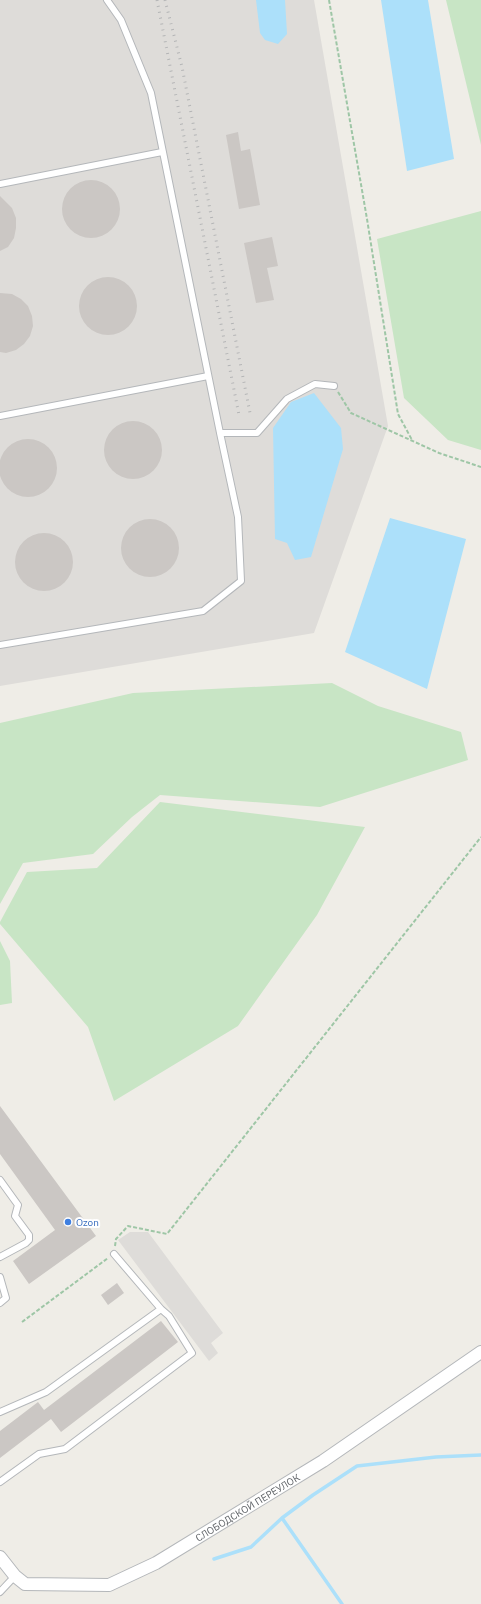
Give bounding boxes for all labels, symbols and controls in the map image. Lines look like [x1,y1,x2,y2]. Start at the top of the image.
place label: Ozon [76,1216,99,1229]
marker: Ozon [63,1217,73,1227]
street label: СЛОБОДСКОЙ ПЕРЕУЛОК [193,1470,302,1544]

